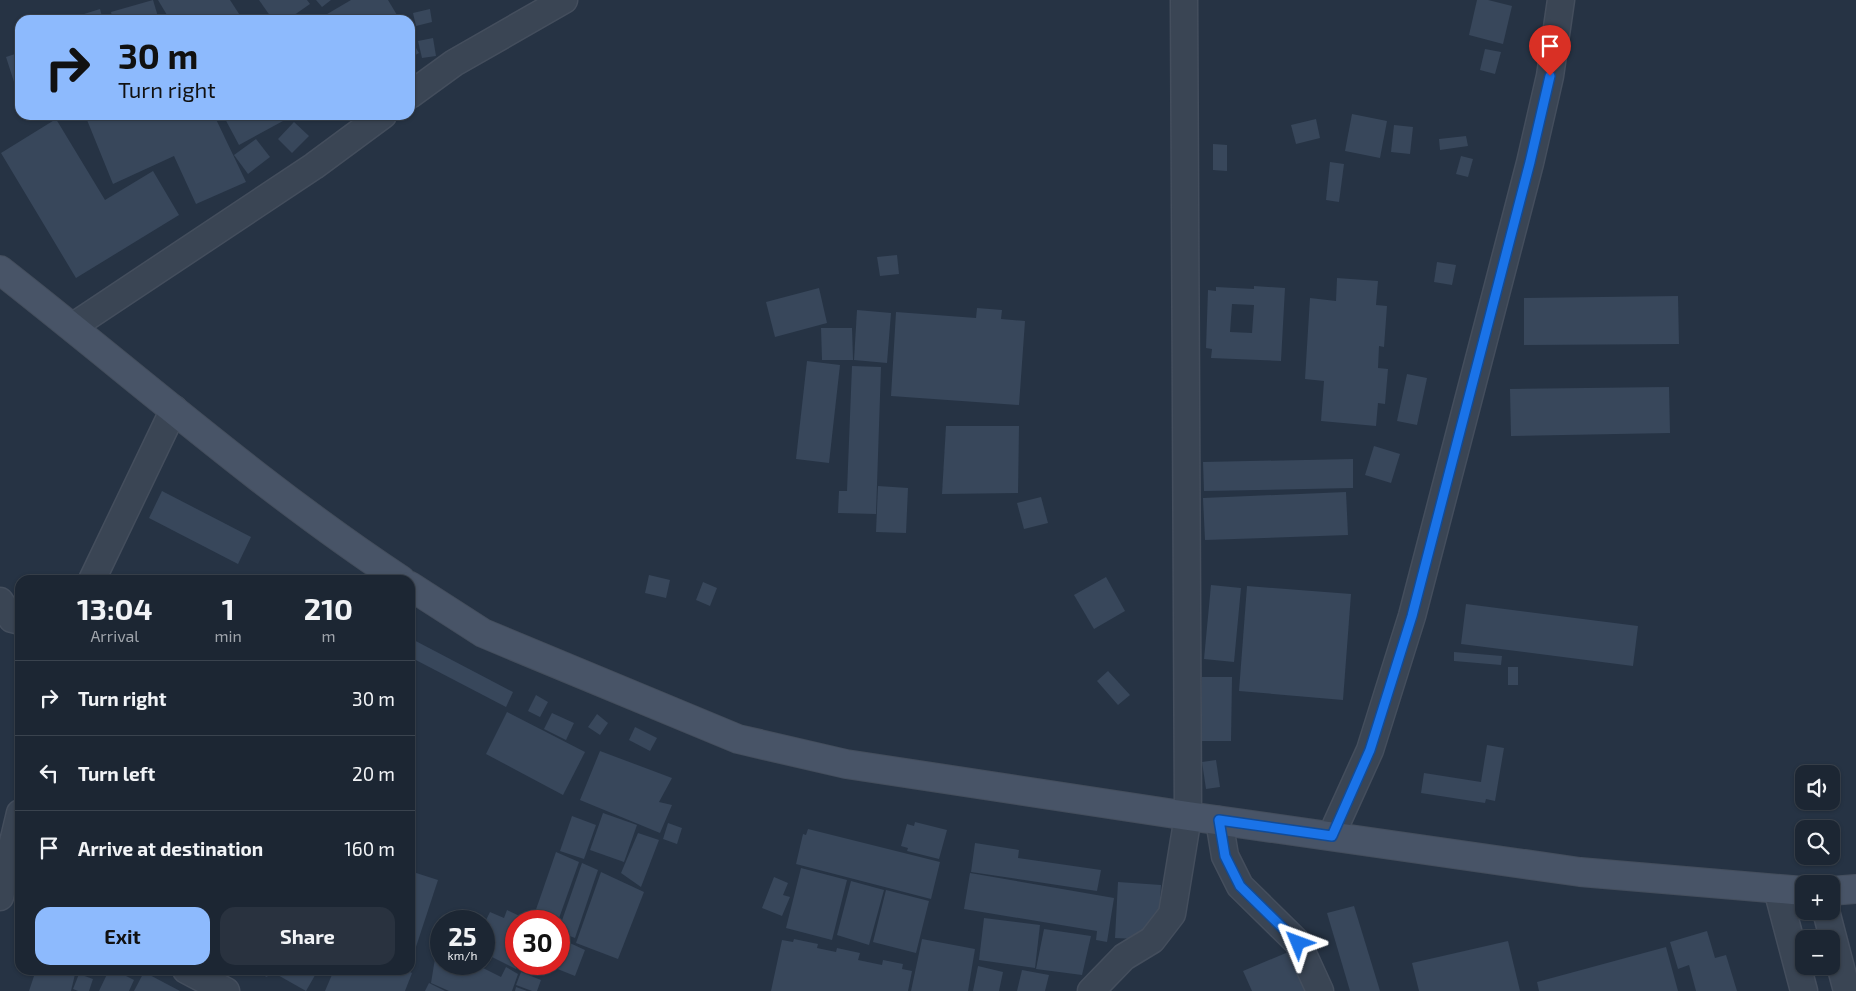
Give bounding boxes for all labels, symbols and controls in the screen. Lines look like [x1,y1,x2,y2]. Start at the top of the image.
pin [1529,25,1571,76]
icon: arrive [1536,32,1564,60]
text: 30 m [118,34,198,76]
icon: right [35,35,100,100]
text: Turn right [118,76,216,102]
text: 13:04 [77,590,153,626]
text: 1 [222,590,235,626]
text: 210 [304,590,353,626]
text: Arrival [90,626,139,645]
text: min [215,626,242,645]
text: m [321,626,335,645]
icon: right [35,684,63,712]
text: Turn right [78,687,166,710]
text: 30 m [352,687,395,710]
icon: left [35,759,63,787]
text: Turn left [78,762,155,785]
text: 20 m [352,762,395,785]
map controls [1795,765,1840,975]
button: sound [1795,765,1840,810]
button: search [1795,820,1840,865]
icon: arrive [35,834,63,862]
text: Arrive at destination [78,837,263,860]
text: 160 m [344,837,395,860]
button: + [1795,875,1840,920]
button: Exit [35,907,210,965]
button: Share [220,907,395,965]
speed limit sign: 30 [505,910,570,975]
position arrow [1271,916,1323,968]
text: 25 [448,921,477,951]
button: − [1795,930,1840,975]
text: km/h [448,948,477,962]

